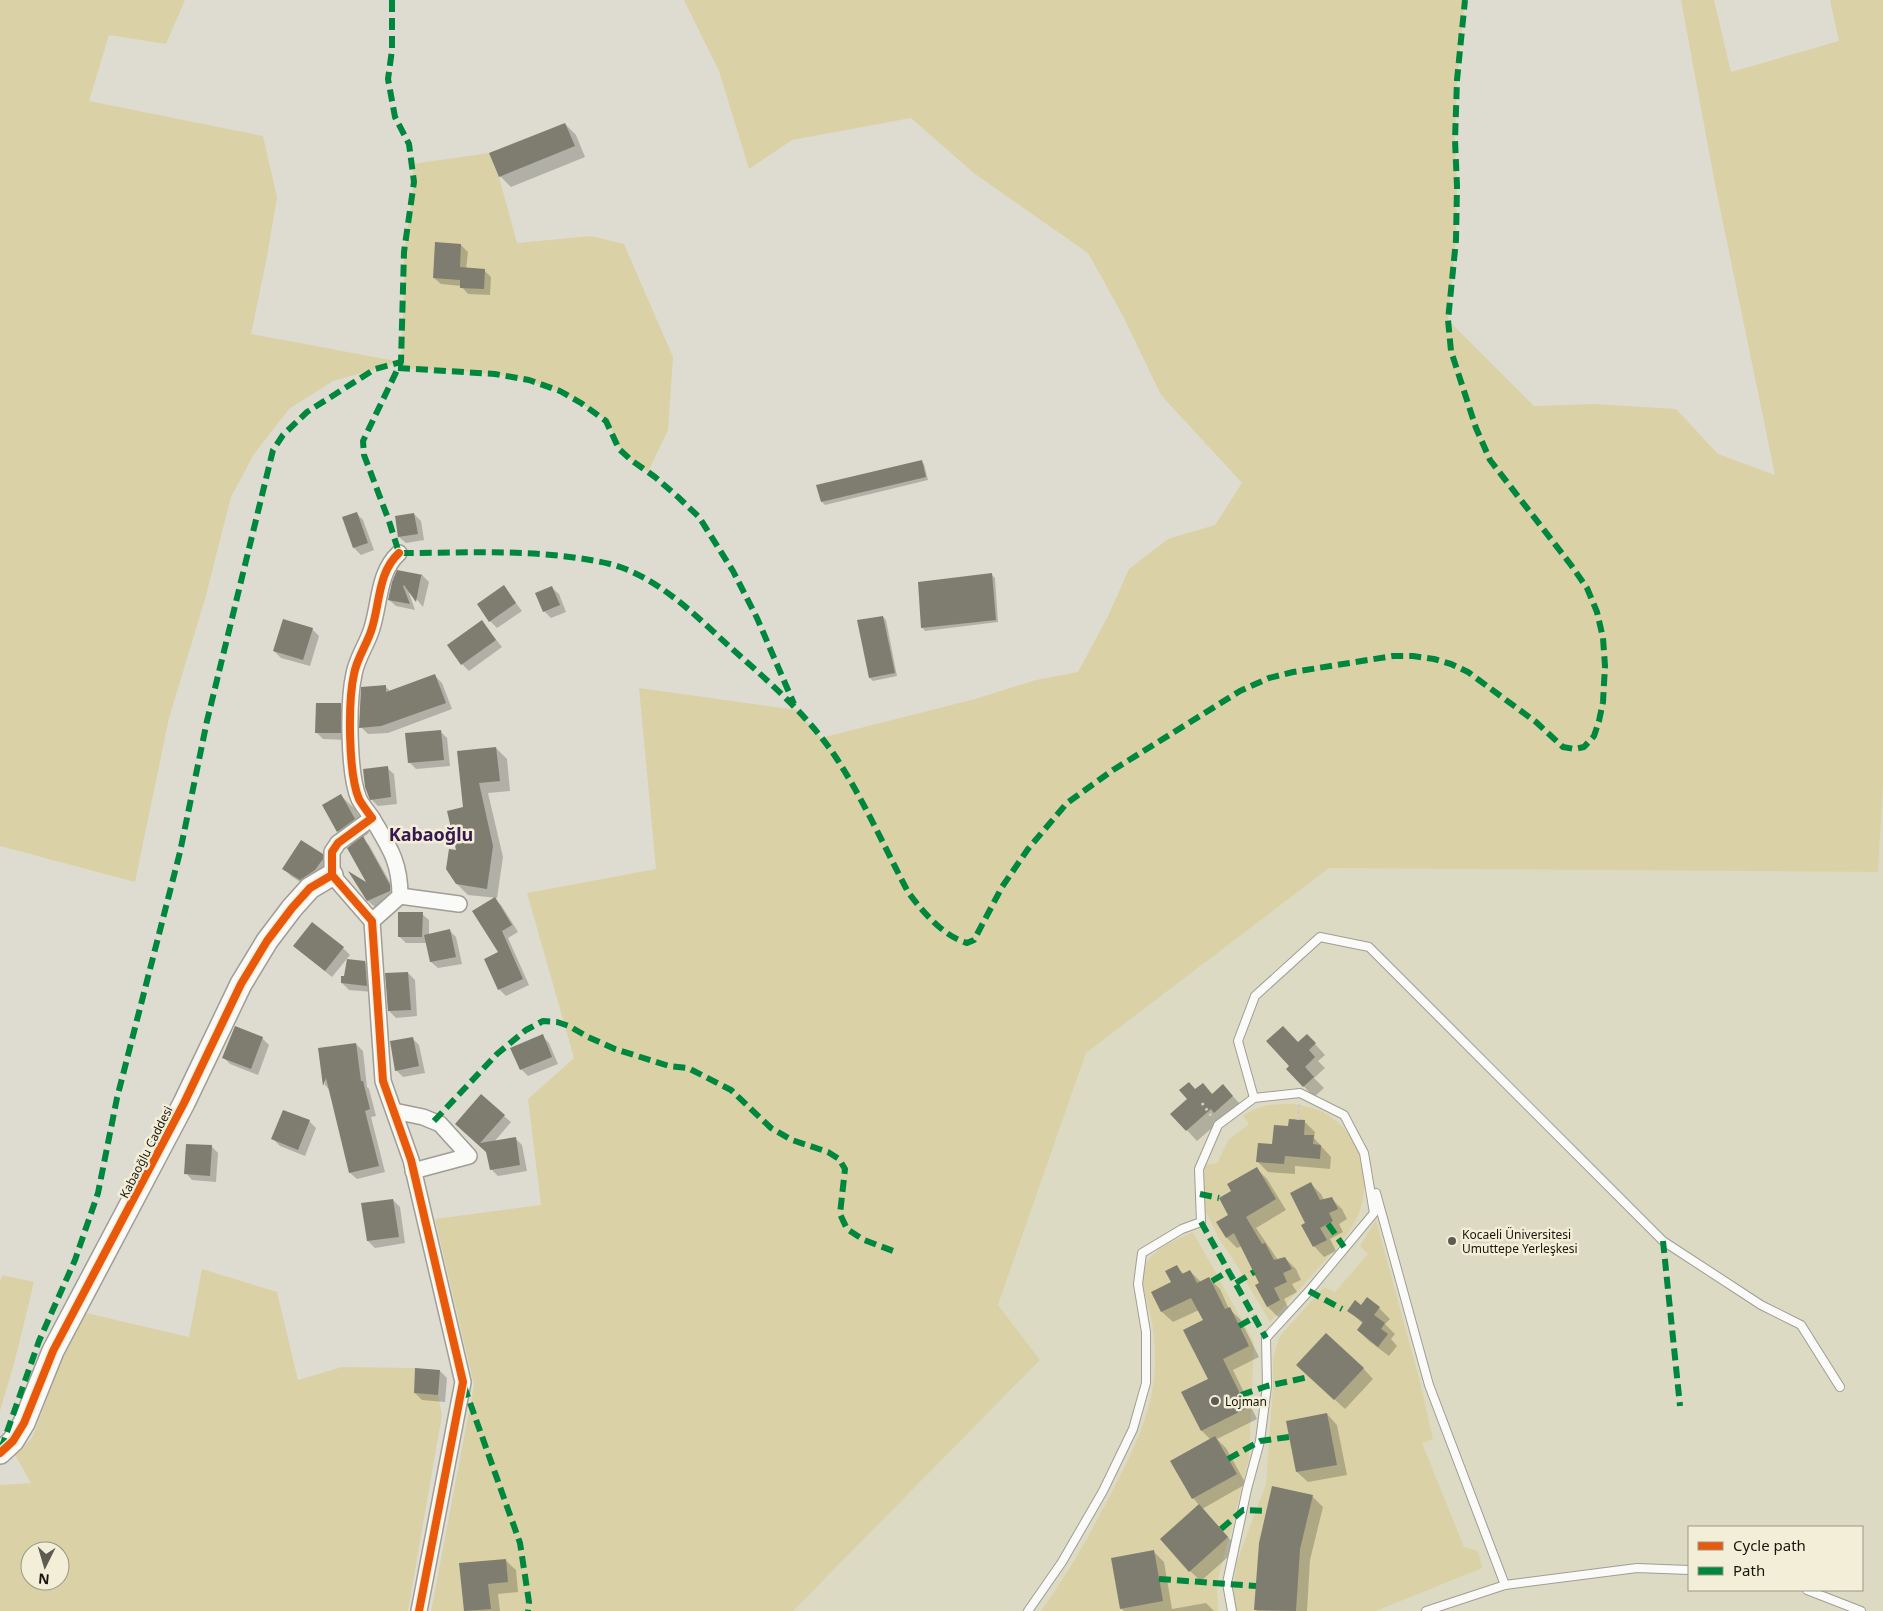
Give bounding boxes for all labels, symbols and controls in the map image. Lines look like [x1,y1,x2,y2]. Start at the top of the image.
district label: Kabaoğlu [389,822,473,846]
street label: Kabaoğlu Caddesi [115,1103,177,1201]
place label: Kocaeli Üniversitesi Umuttepe Yerleşkesi [1462,1226,1578,1257]
marker: Kocaeli Üniversitesi Umuttepe Yerleşkesi [1446,1235,1458,1247]
place label: Lojman [1225,1393,1267,1410]
marker: Lojman [1209,1395,1221,1407]
legend [1688,1526,1863,1591]
text: Cycle path [1733,1535,1806,1555]
north arrow [20,1541,70,1591]
text: Path [1733,1560,1765,1580]
text: N [37,1569,50,1589]

